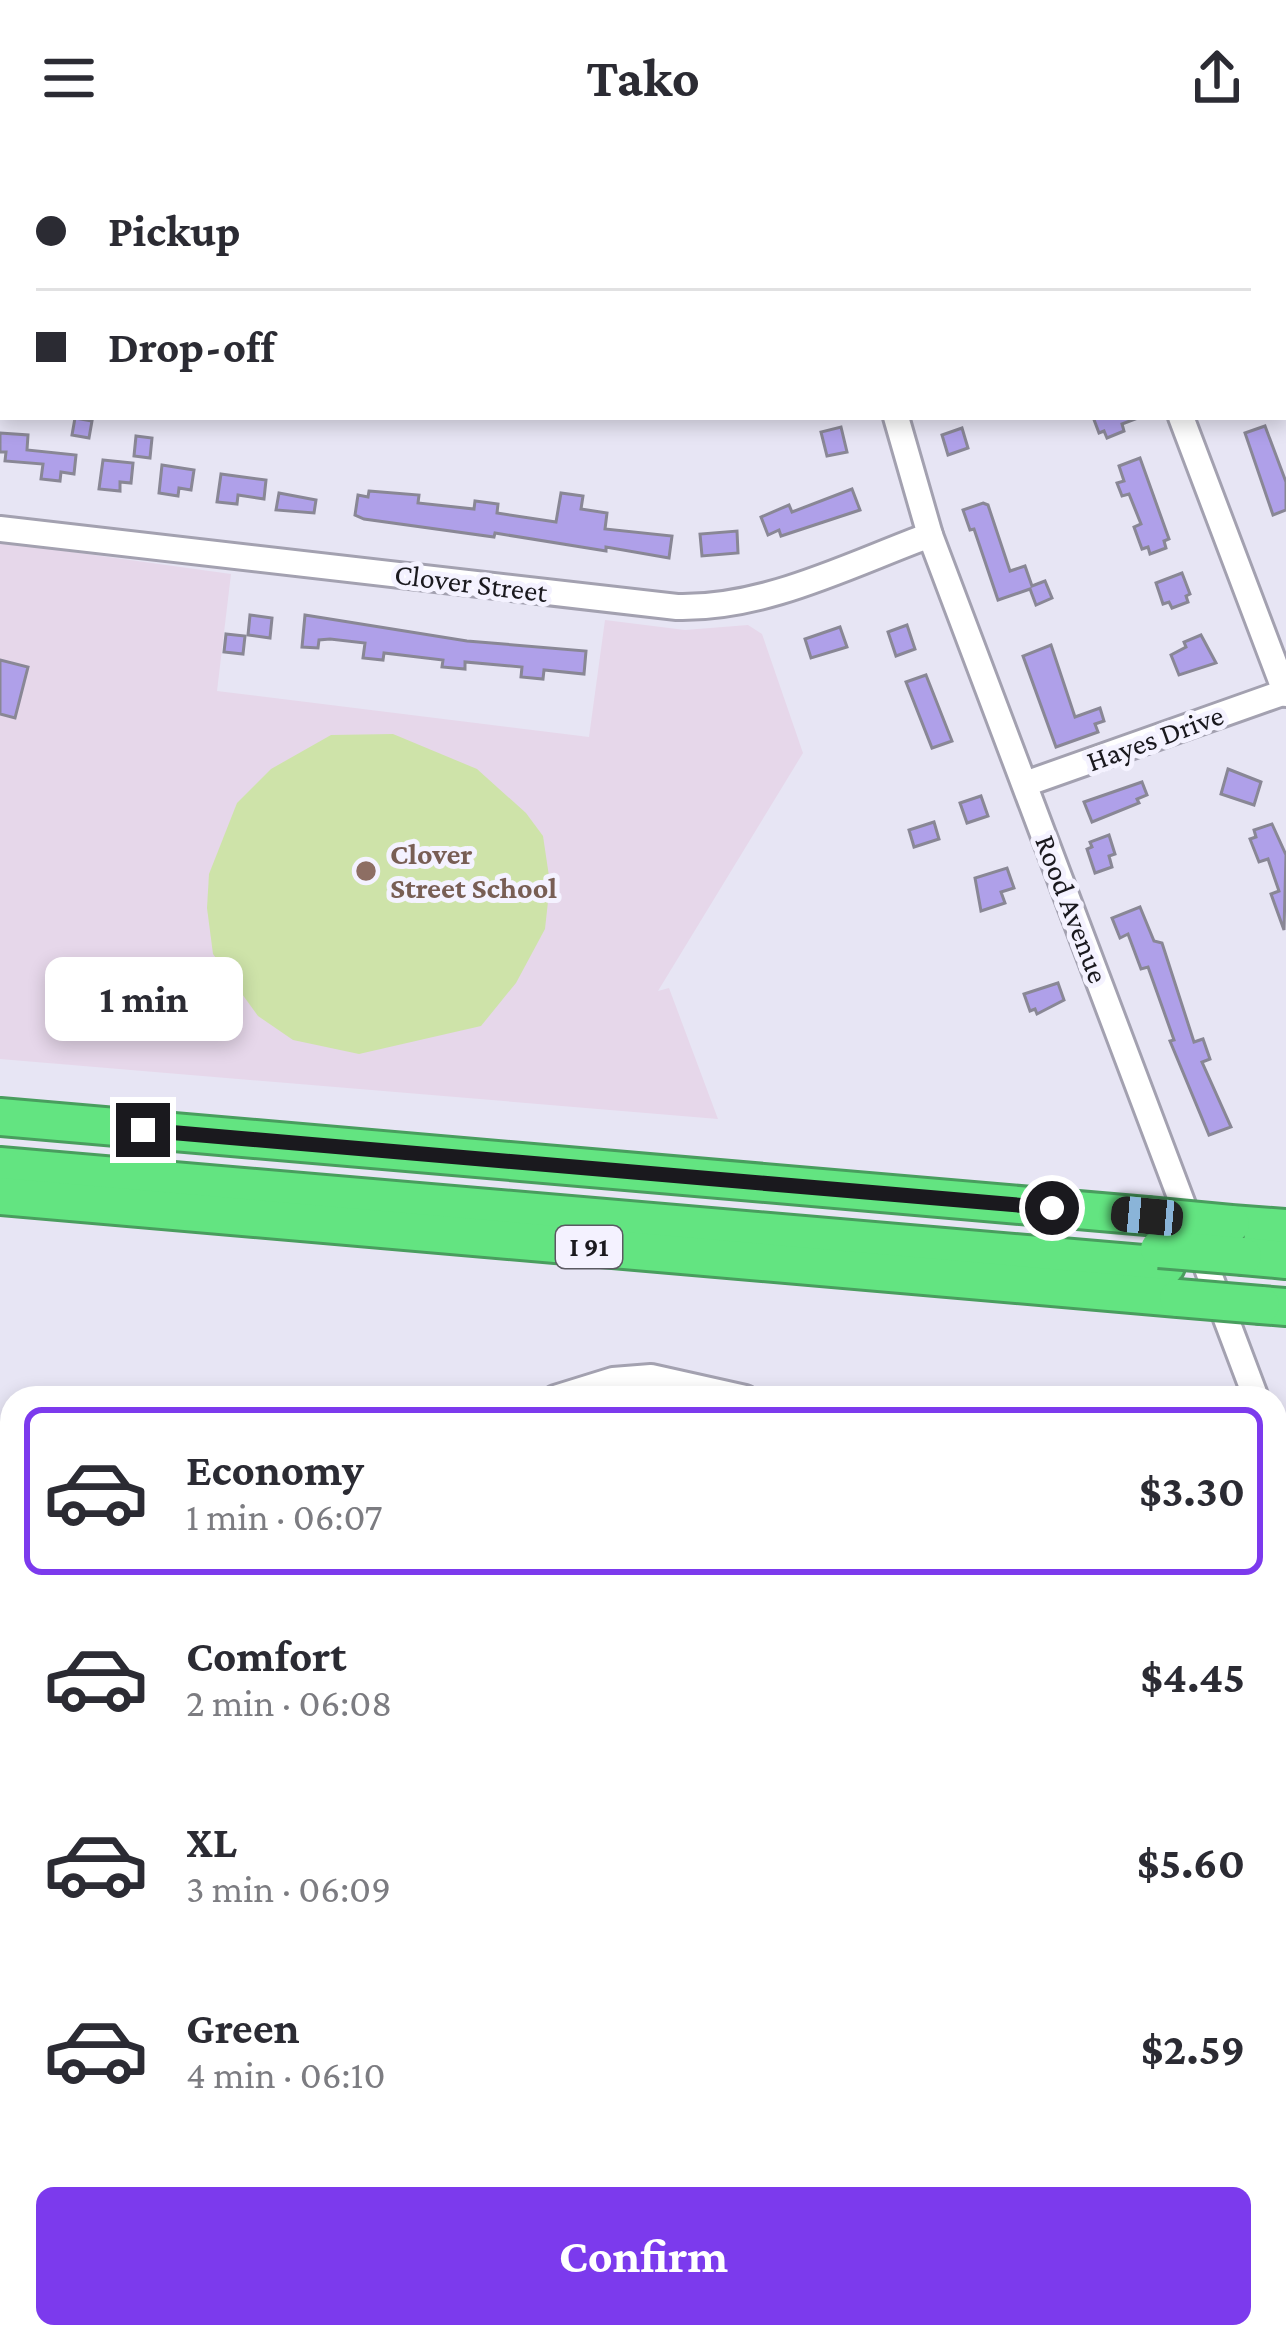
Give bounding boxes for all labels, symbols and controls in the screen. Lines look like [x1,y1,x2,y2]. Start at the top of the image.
icon: menu [36,45,102,111]
icon: share [1184,45,1250,111]
text: Tako [586,48,700,108]
text: Pickup [108,206,241,256]
text: Drop-off [108,322,275,372]
street label: Clover Street [393,557,550,608]
street label: Hayes Drive [1082,698,1228,778]
street label: Rood Avenue [1029,830,1116,987]
place label: Clover Street School [390,837,557,904]
marker: Clover Street School [353,858,379,884]
callout: 1 min [44,956,242,1040]
text: 1 min [100,977,188,1020]
route end [116,1103,170,1157]
route start [1025,1181,1079,1235]
car [1110,1195,1184,1237]
road number: I 91 [556,1226,622,1268]
icon: car [42,1437,150,1545]
text: Economy [186,1445,364,1495]
text: $3.30 [1139,1466,1245,1516]
text: 1 min · 06:07 [186,1495,383,1538]
icon: car [42,1623,150,1731]
text: Comfort [186,1631,347,1681]
text: $4.45 [1140,1652,1245,1702]
text: 2 min · 06:08 [186,1681,392,1724]
icon: car [42,1809,150,1917]
text: XL [186,1817,237,1867]
text: $5.60 [1137,1838,1245,1888]
text: 3 min · 06:09 [186,1867,391,1910]
icon: car [42,1995,150,2103]
text: Green [186,2003,300,2053]
text: $2.59 [1141,2024,1245,2074]
text: 4 min · 06:10 [186,2053,386,2096]
button: Confirm [36,2187,1251,2325]

